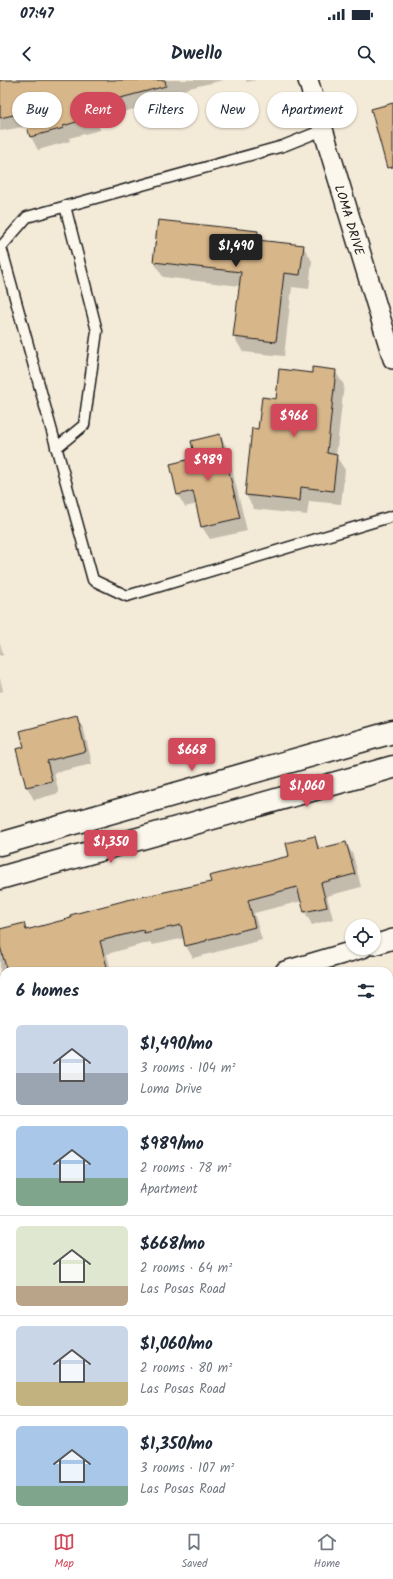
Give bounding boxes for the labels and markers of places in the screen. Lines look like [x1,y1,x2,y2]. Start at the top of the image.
pin: $1,490 [203,234,269,268]
pin: $966 [270,404,318,438]
pin: $989 [184,448,232,482]
pin: $668 [168,738,216,772]
pin: $1,060 [274,774,340,808]
pin: $1,350 [78,830,144,864]

